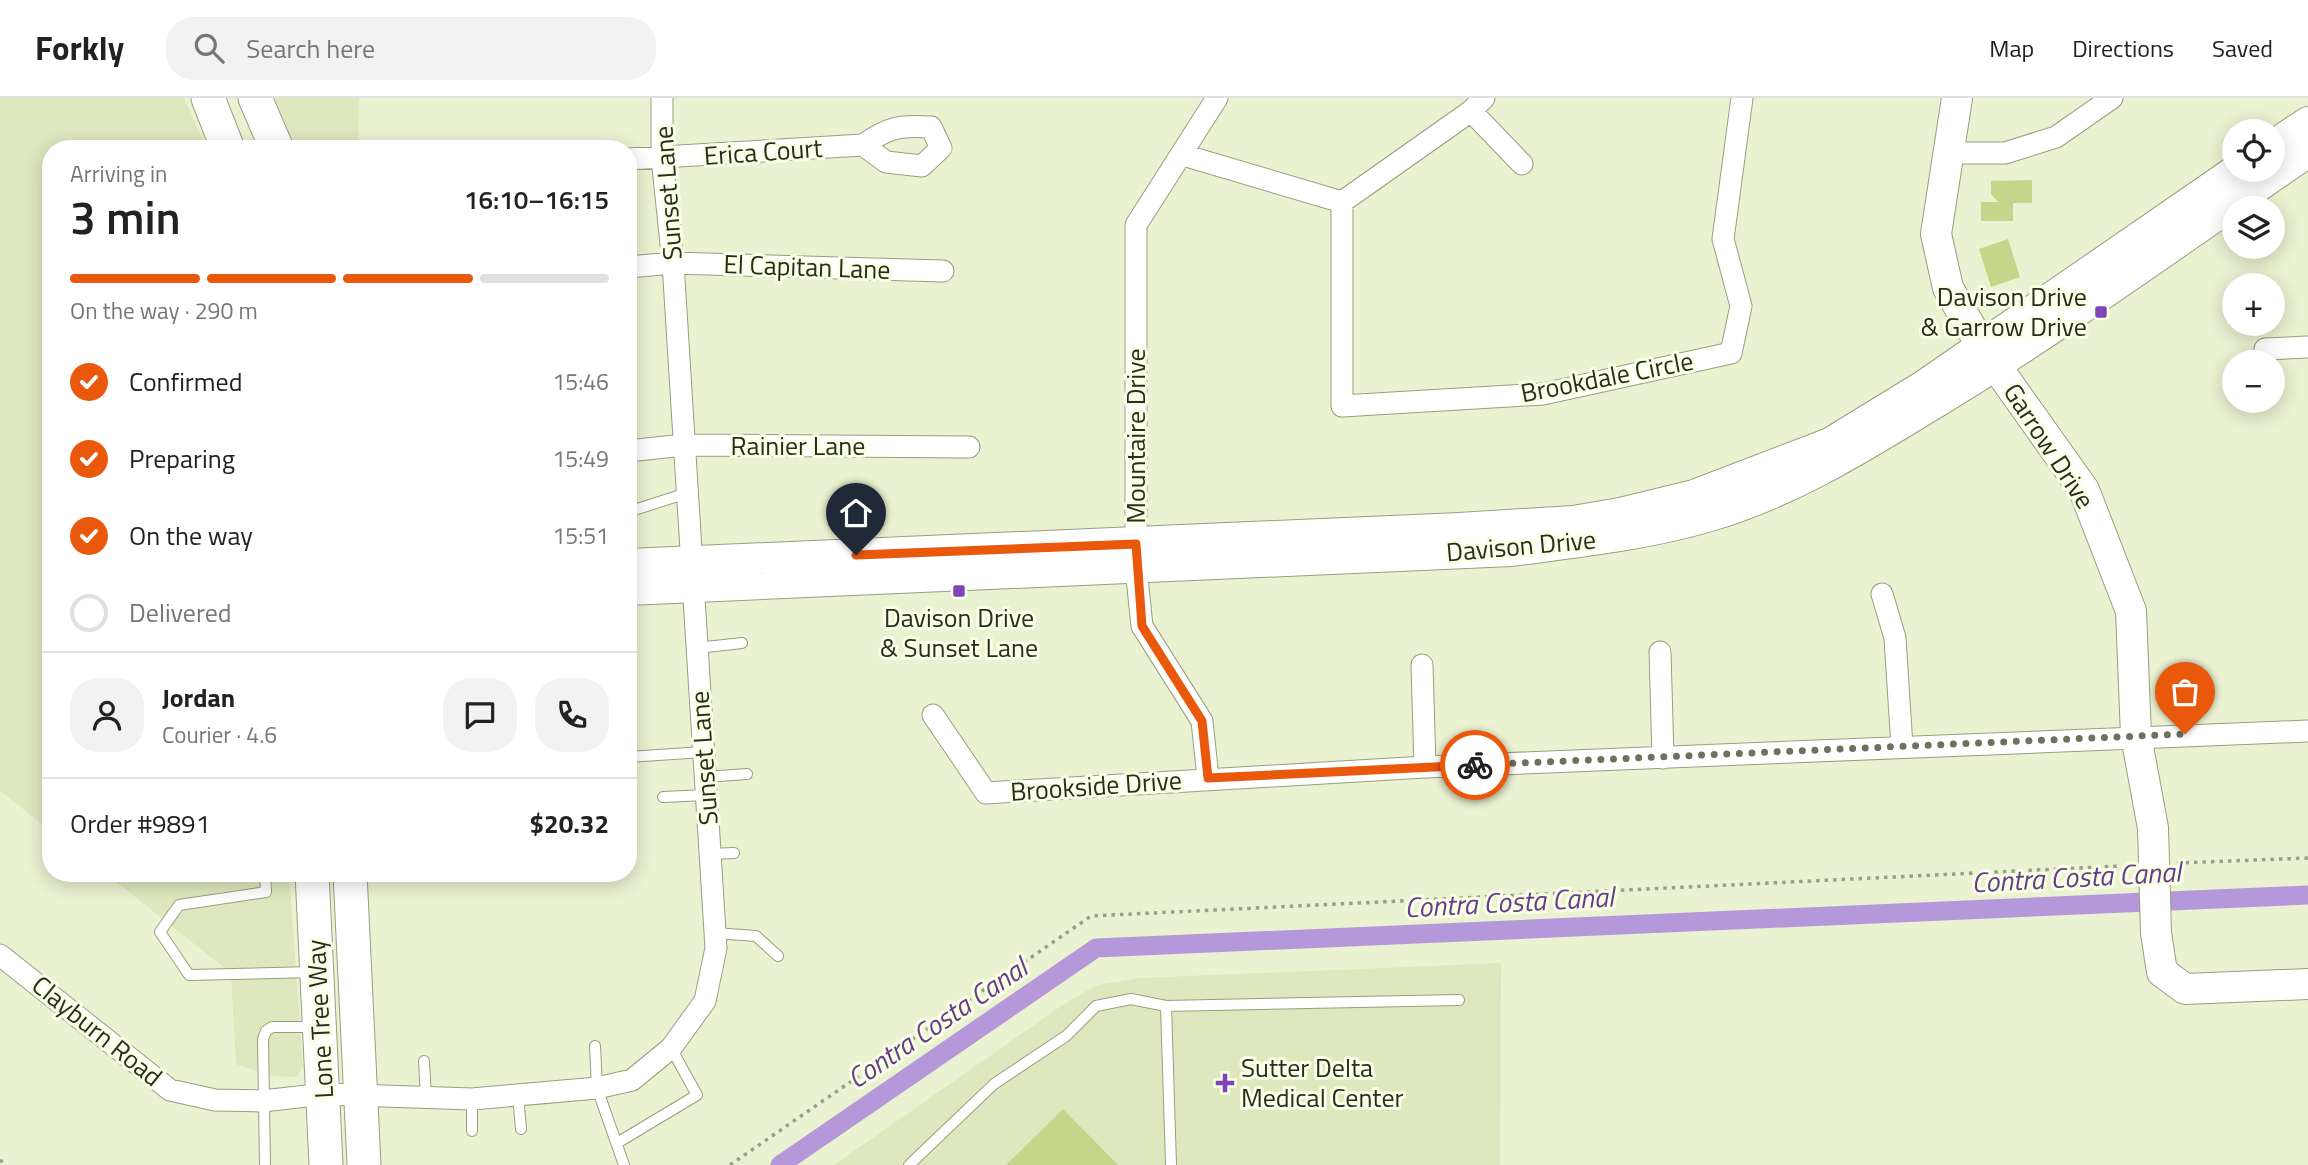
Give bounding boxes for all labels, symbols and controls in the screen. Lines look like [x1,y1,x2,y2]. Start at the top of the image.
search box [166,17,656,80]
text: Forkly [35,23,124,73]
icon: search [190,29,228,67]
text: Search here [246,29,375,68]
text: Map [1989,30,2034,66]
text: Directions [2072,30,2174,66]
text: Saved [2212,30,2273,66]
map controls [2222,119,2285,413]
button: locate [2222,119,2285,182]
street label: Sunset Lane [643,125,692,261]
street label: Erica Court [702,128,824,175]
text: Arriving in [70,156,167,191]
text: 16:10–16:15 [464,180,609,219]
text: 3 min [70,182,181,252]
button: layers [2222,196,2285,259]
street label: El Capitan Lane [723,244,891,289]
button: + [2222,273,2285,336]
place label: Davison Drive & Garrow Drive [1921,277,2087,346]
text: On the way · 290 m [70,293,258,328]
marker: Davison Drive & Garrow Drive [2093,304,2109,320]
street label: Brookdale Circle [1517,341,1697,412]
street label: Mountaire Drive [1116,348,1155,524]
button: − [2222,350,2285,413]
text: Confirmed [129,362,243,401]
icon: check [70,363,108,401]
text: 15:46 [552,364,609,399]
street label: Garrow Drive [1994,375,2105,516]
street label: Rainier Lane [731,426,865,465]
text: Preparing [129,439,235,478]
icon: check [70,440,108,478]
text: 15:49 [552,441,609,476]
pin [826,483,886,555]
icon: home [837,494,875,532]
text: On the way [129,516,253,555]
icon: check [70,517,108,555]
text: 15:51 [552,518,609,553]
street label: Davison Drive [1444,520,1597,571]
marker: Davison Drive & Sunset Lane [951,583,967,599]
text: Delivered [129,593,232,632]
place label: Davison Drive & Sunset Lane [880,598,1038,667]
pin [2155,662,2215,734]
icon: bag [2166,673,2204,711]
button: person [70,678,144,752]
text: Jordan [162,678,235,717]
button: chat [443,678,517,752]
button: phone [535,678,609,752]
street label: Sunset Lane [679,690,728,826]
text: Courier · 4.6 [162,717,277,752]
courier [1440,730,1510,800]
icon: bike [1456,746,1494,784]
street label: Brookside Drive [1009,760,1183,811]
text: Order #9891 [70,804,210,843]
text: $20.32 [530,804,609,843]
water label: Contra Costa Canal [1970,849,2185,903]
water label: Contra Costa Canal [1403,874,1618,928]
street label: Lone Tree Way [296,939,343,1100]
water label: Contra Costa Canal [838,945,1038,1099]
street label: Clayburn Road [24,966,171,1096]
place label: Sutter Delta Medical Center [1241,1048,1404,1117]
marker: Sutter Delta Medical Center [1215,1073,1235,1093]

